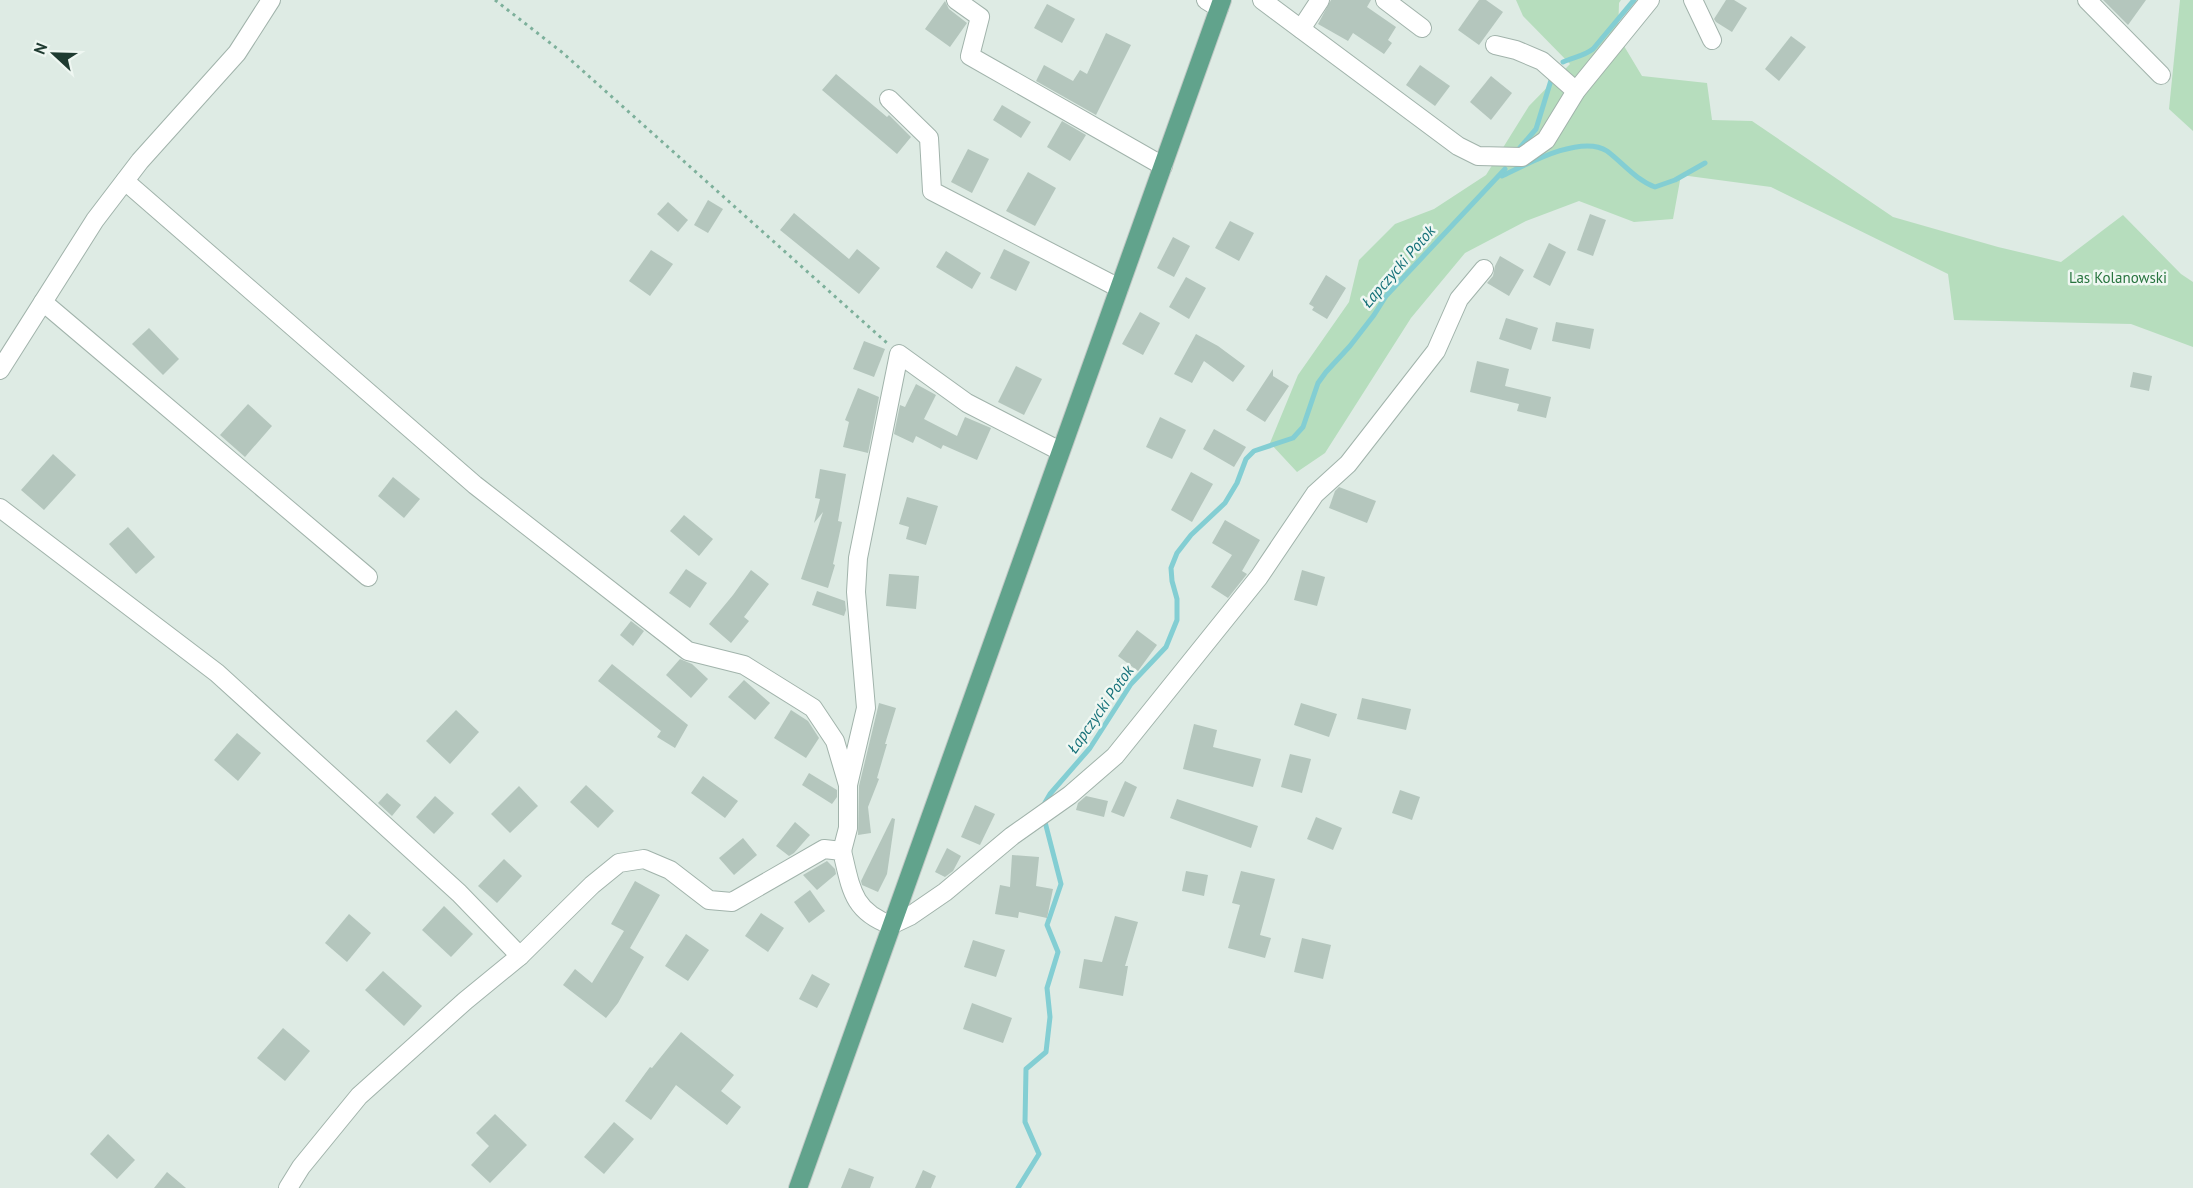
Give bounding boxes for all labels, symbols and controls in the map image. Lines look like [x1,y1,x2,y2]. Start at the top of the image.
north arrow [24,24,84,84]
text: N [29,40,51,57]
water label: Łapczycki Potok [1357,220,1440,311]
park label: Las Kolanowski [2069,268,2167,287]
water label: Łapczycki Potok [1062,661,1138,757]

